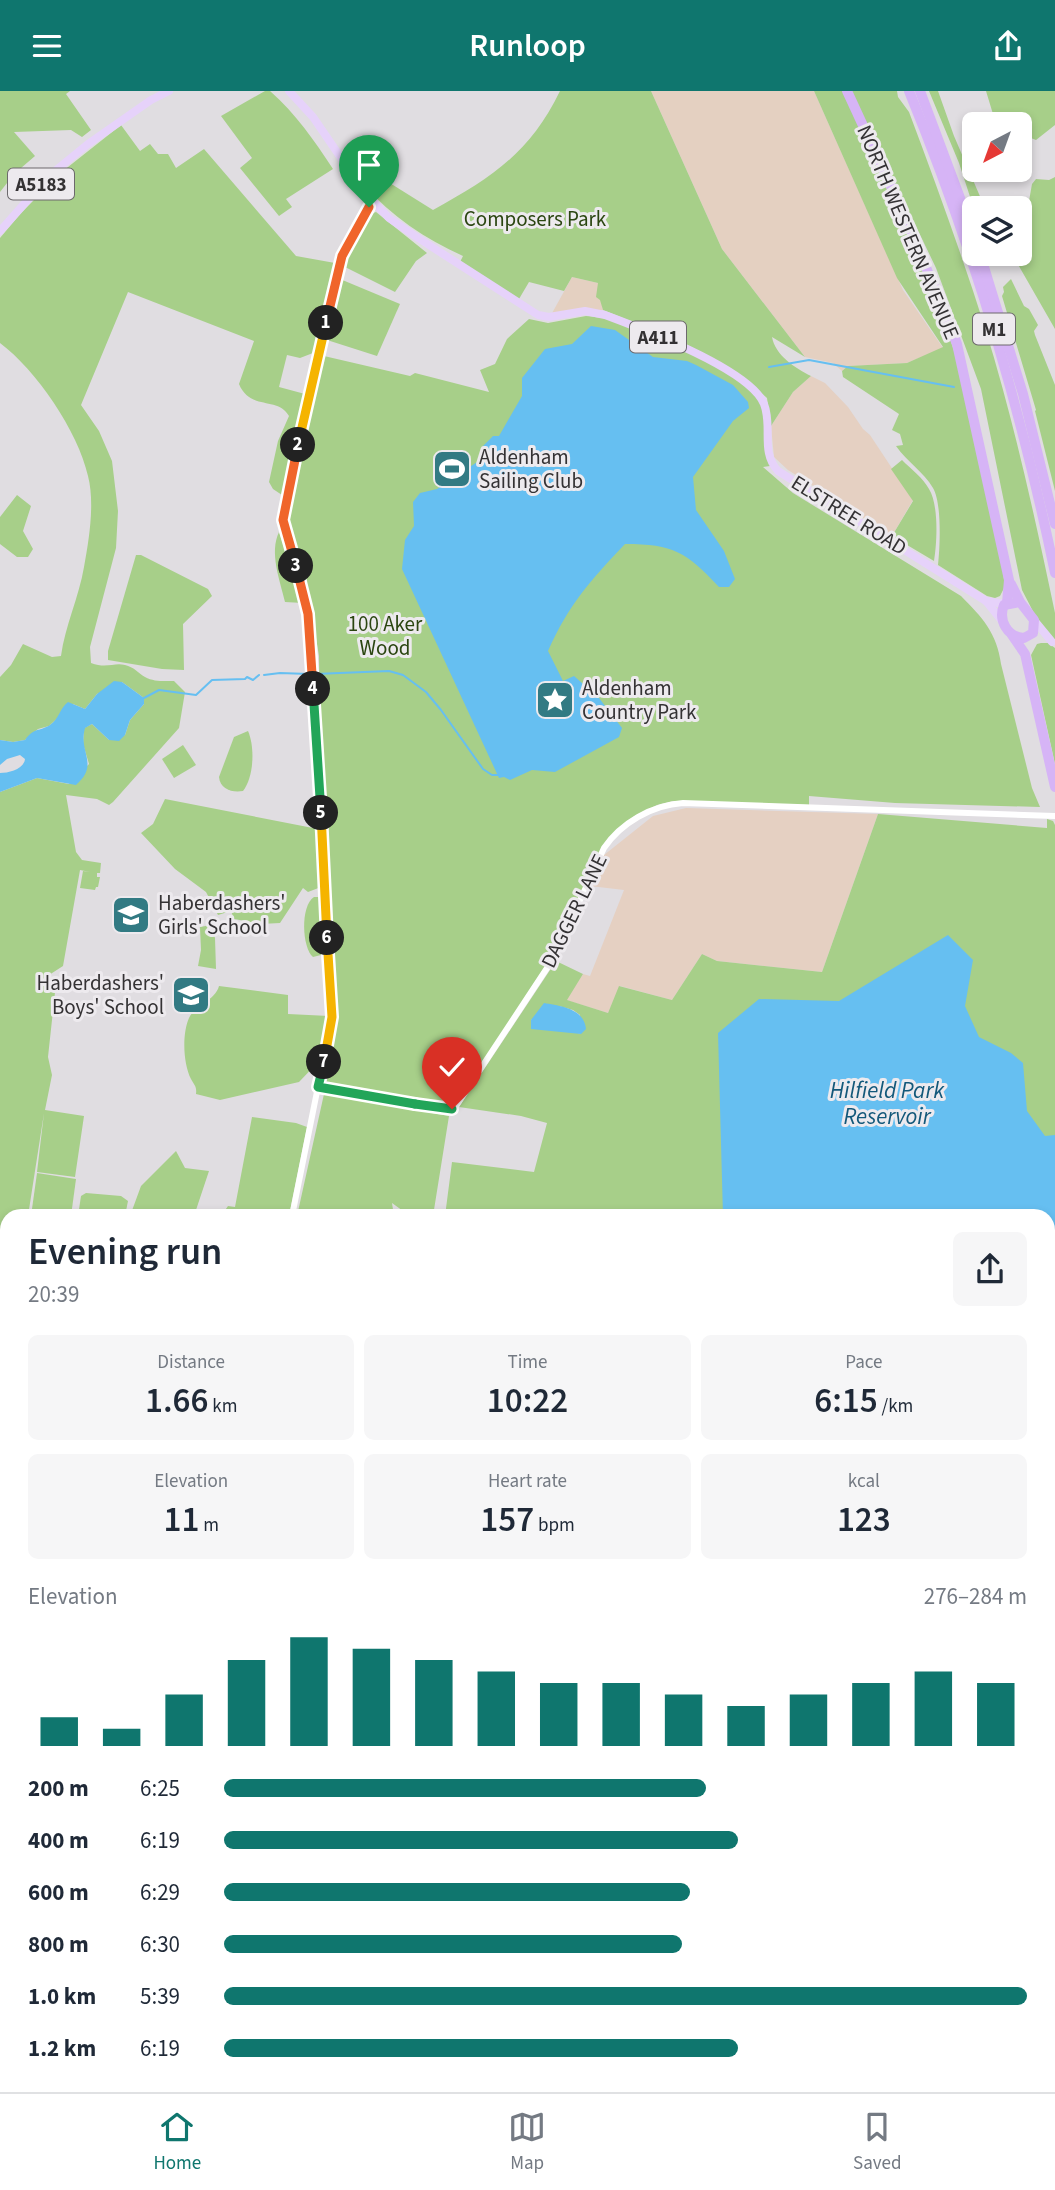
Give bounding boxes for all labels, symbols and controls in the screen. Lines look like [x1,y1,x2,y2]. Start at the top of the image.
text: Runloop [469,23,586,69]
icon: menu [28,27,66,65]
icon: share [989,27,1027,65]
north arrow [962,112,1032,182]
map controls [962,112,1032,266]
street label: NORTH WESTERN AVENUE [849,120,967,344]
pin [339,135,399,207]
icon: arrive [350,146,388,184]
road number: A5183 [8,169,74,199]
button: layers [962,196,1032,266]
park label: Composers Park [464,204,607,234]
pin: 1 [308,306,344,341]
text: 1 [320,309,331,336]
road number: M1 [973,313,1015,345]
road number: A411 [630,321,686,353]
pin: 2 [280,427,316,463]
text: 2 [292,431,303,458]
place label: Aldenham Sailing Club [479,442,583,496]
sports icon: Aldenham Sailing Club [431,448,473,490]
street label: ELSTREE ROAD [785,468,913,562]
pin: 3 [278,549,314,583]
text: 3 [290,552,301,579]
park label: 100 Aker Wood [348,609,423,663]
pin: 4 [296,671,330,707]
place label: Aldenham Country Park [582,673,697,727]
text: 4 [307,675,318,702]
place icon: Aldenham Country Park [534,679,576,721]
pin: 5 [304,795,338,831]
text: 5 [315,799,326,826]
street label: DAGGER LANE [533,849,615,973]
place label: Haberdashers' Girls' School [158,888,286,942]
school or university icon: Haberdashers' Girls' School [110,894,152,936]
pin: 6 [310,921,344,955]
text: 6 [321,924,332,951]
place label: Haberdashers' Boys' School [37,968,164,1022]
school or university icon: Haberdashers' Boys' School [170,974,212,1016]
pin [422,1037,482,1109]
pin: 7 [306,1045,342,1079]
text: 7 [318,1048,329,1075]
icon: check [433,1048,471,1086]
water label: Hilfield Park Reservoir [830,1074,945,1133]
text: Evening run [28,1225,222,1279]
button: share [953,1232,1027,1306]
text: 20:39 [28,1278,79,1311]
text: Distance [157,1349,225,1376]
text: Time [507,1349,548,1376]
text: Pace [845,1349,882,1376]
text: 1.66 [145,1376,208,1426]
text: 10:22 [487,1376,568,1426]
text: 6:15 [814,1376,878,1426]
text: km [208,1393,237,1420]
text: /km [878,1393,913,1420]
text: Elevation [154,1468,228,1495]
text: Heart rate [488,1468,567,1495]
text: kcal [848,1468,880,1495]
text: 11 [163,1495,199,1545]
text: 157 [480,1495,534,1545]
text: 123 [837,1495,891,1545]
text: m [199,1512,219,1539]
text: bpm [534,1512,575,1539]
text: Elevation [28,1580,118,1613]
text: 276–284 m [924,1580,1027,1613]
text: 200 m [28,1772,89,1805]
text: 6:25 [140,1772,180,1805]
text: 400 m [28,1824,89,1857]
text: 6:19 [140,1824,180,1857]
text: 600 m [28,1876,89,1909]
text: 6:29 [140,1876,180,1909]
text: 800 m [28,1928,89,1961]
text: 6:30 [140,1928,180,1961]
text: 1.0 km [28,1980,96,2013]
text: 5:39 [140,1980,180,2013]
text: 1.2 km [28,2032,96,2065]
text: 6:19 [140,2032,180,2065]
tab: Home [153,2108,201,2177]
tab: Map [508,2108,546,2177]
tab: Saved [853,2108,902,2177]

